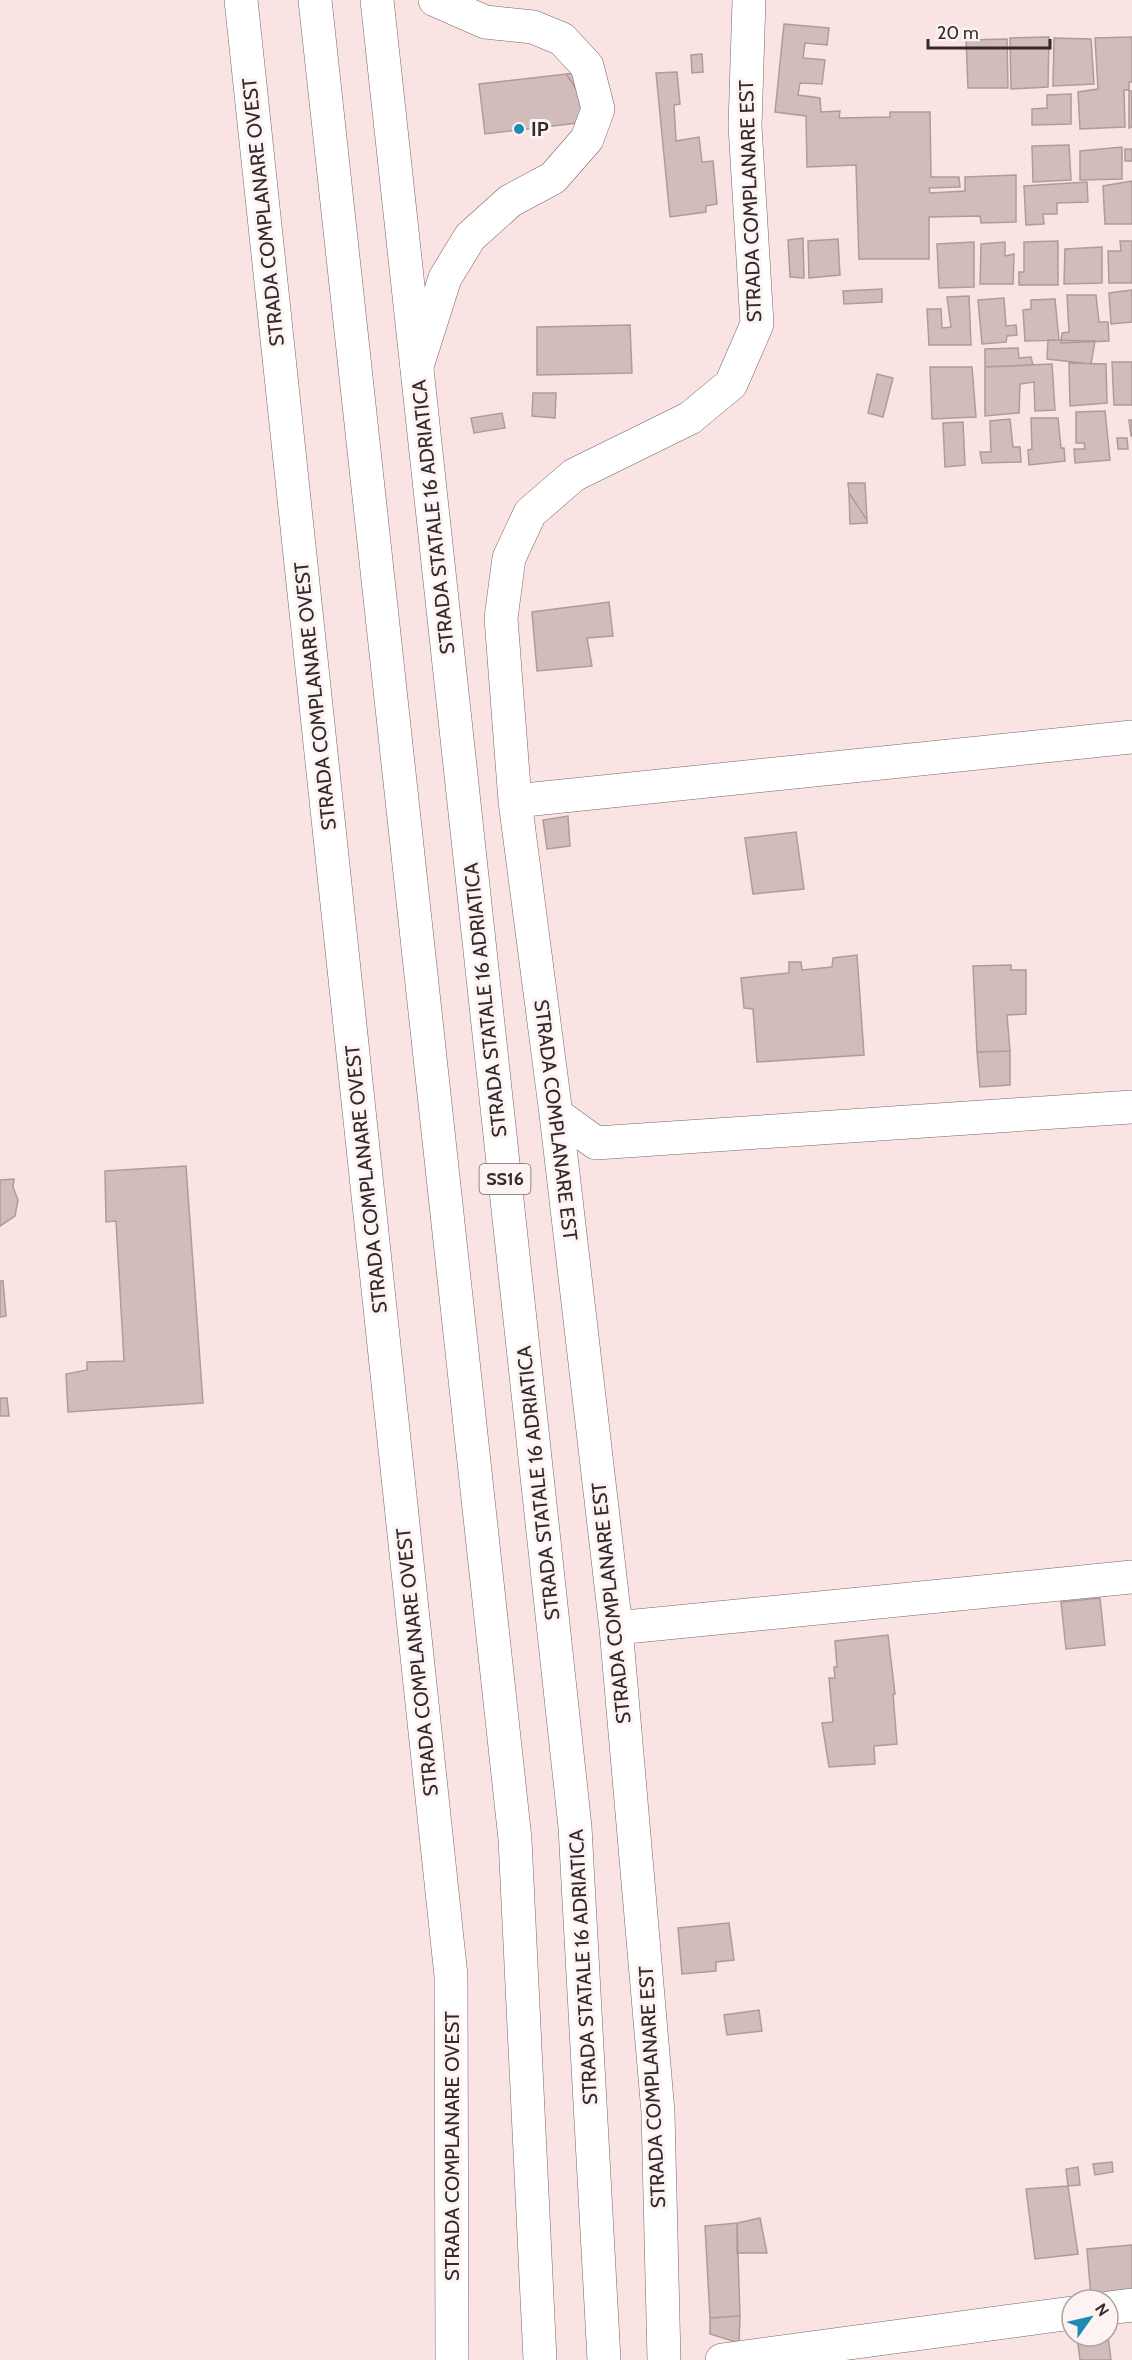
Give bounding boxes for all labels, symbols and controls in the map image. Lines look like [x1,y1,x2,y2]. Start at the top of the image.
scale bar [928,12,1050,50]
text: 20 m [937,22,979,44]
street label: STRADA COMPLANARE OVEST [237,76,289,347]
street label: STRADA COMPLANARE EST [734,79,766,323]
place label: IP [531,117,549,141]
marker: IP [512,122,526,136]
street label: STRADA STATALE 16 ADRIATICA [407,378,459,655]
street label: STRADA COMPLANARE OVEST [289,560,341,831]
street label: STRADA STATALE 16 ADRIATICA [459,861,511,1138]
street label: STRADA COMPLANARE EST [529,998,583,1242]
street label: STRADA COMPLANARE OVEST [340,1043,392,1314]
road number: SS16 [480,1164,530,1194]
street label: STRADA STATALE 16 ADRIATICA [512,1344,564,1621]
street label: STRADA COMPLANARE EST [586,1481,636,1725]
street label: STRADA COMPLANARE OVEST [391,1526,443,1797]
street label: STRADA STATALE 16 ADRIATICA [564,1828,602,2105]
street label: STRADA COMPLANARE EST [634,1965,670,2209]
street label: STRADA COMPLANARE OVEST [440,2011,464,2281]
north arrow [1060,2288,1120,2348]
text: N [1091,2300,1113,2320]

